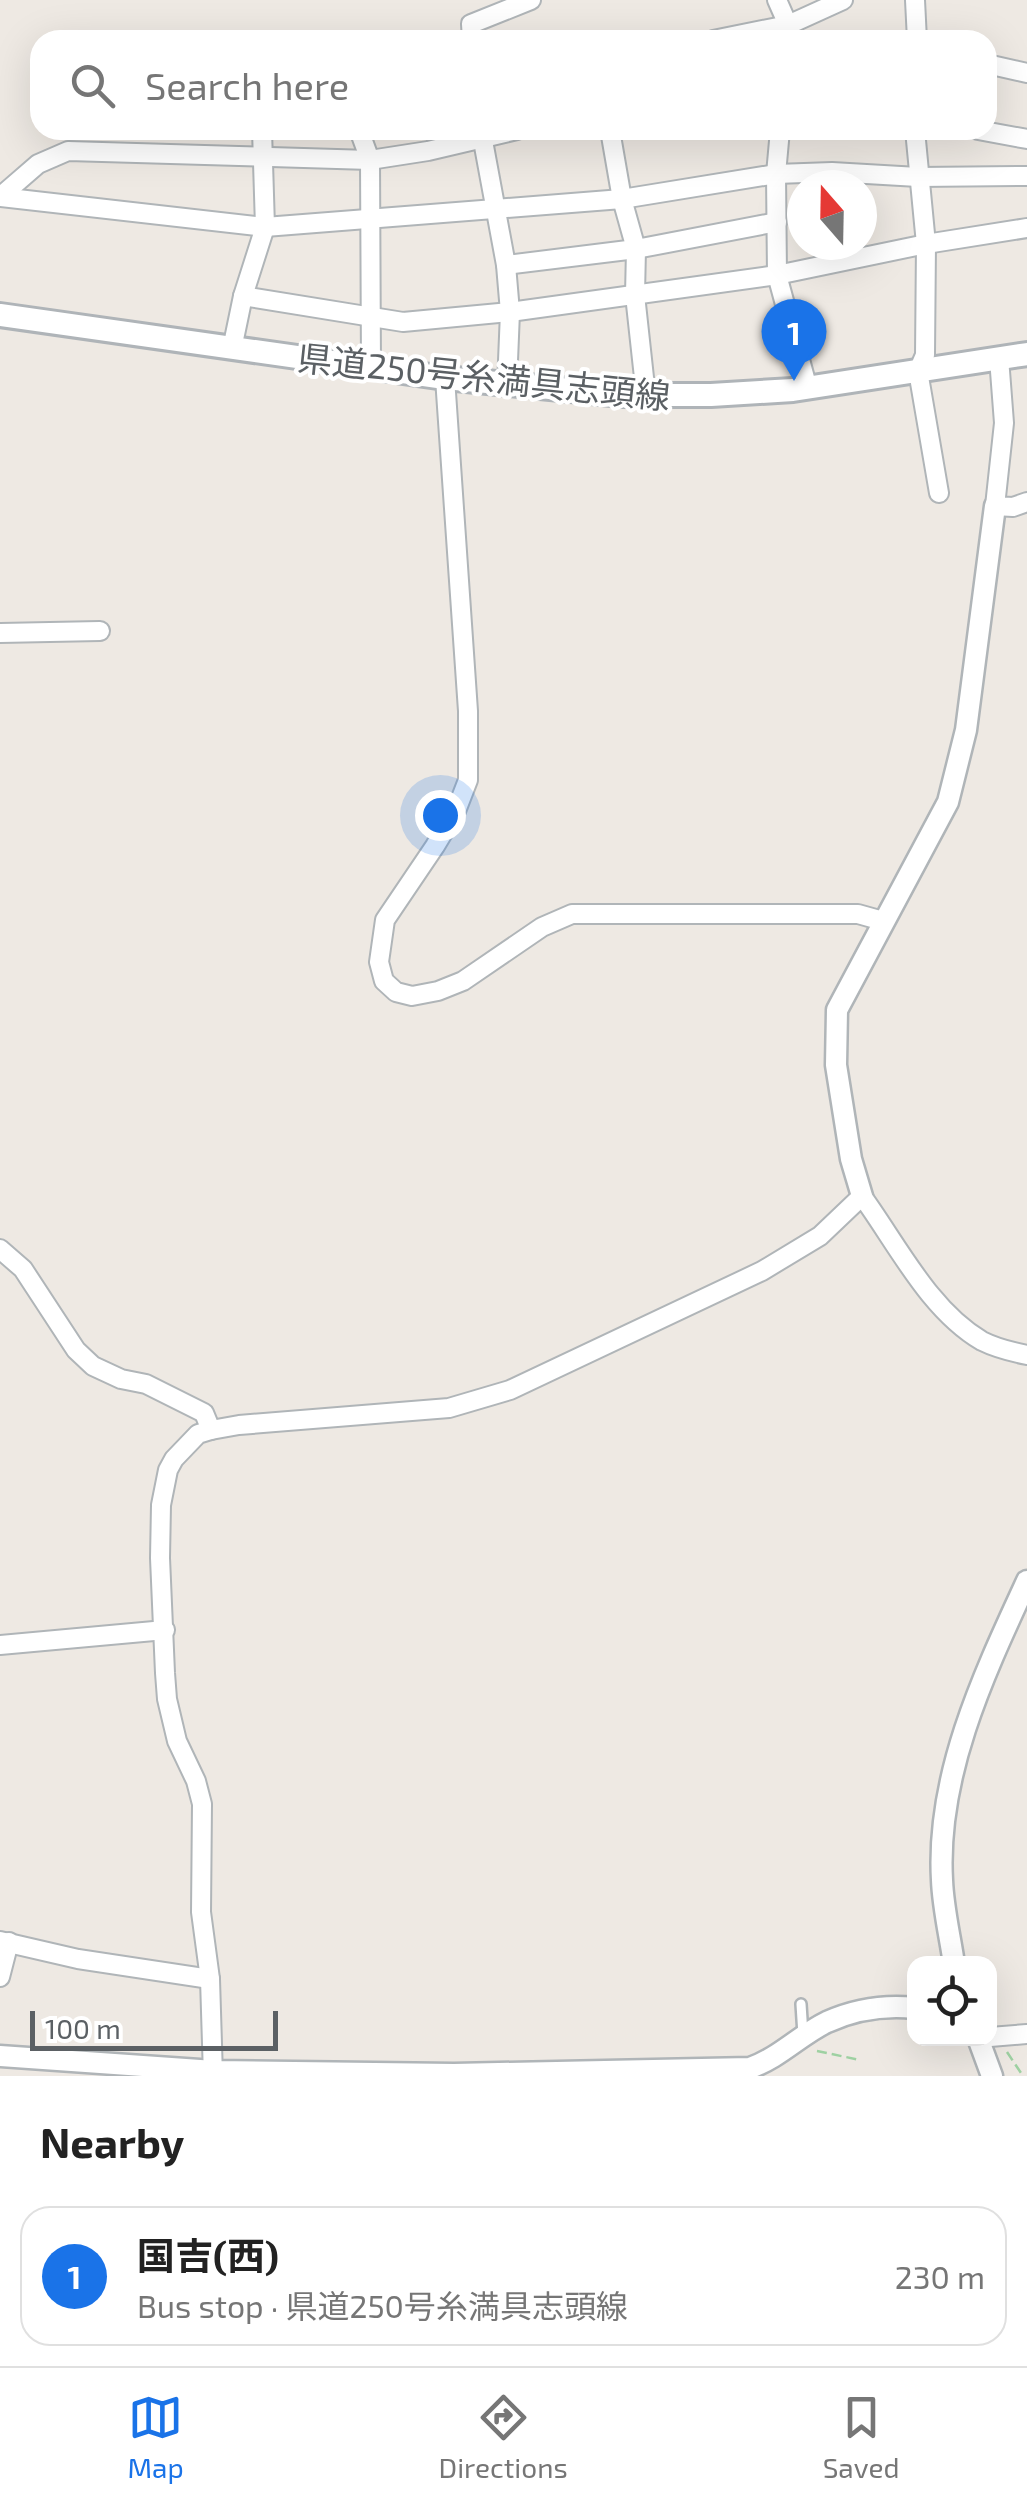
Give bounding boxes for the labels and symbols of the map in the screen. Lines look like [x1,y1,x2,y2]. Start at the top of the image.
north arrow [787,170,877,260]
pin: 1 [762,298,826,381]
street label: 県道250号糸満具志頭線 [296,336,672,416]
your location [415,790,466,841]
scale bar [30,2006,278,2050]

